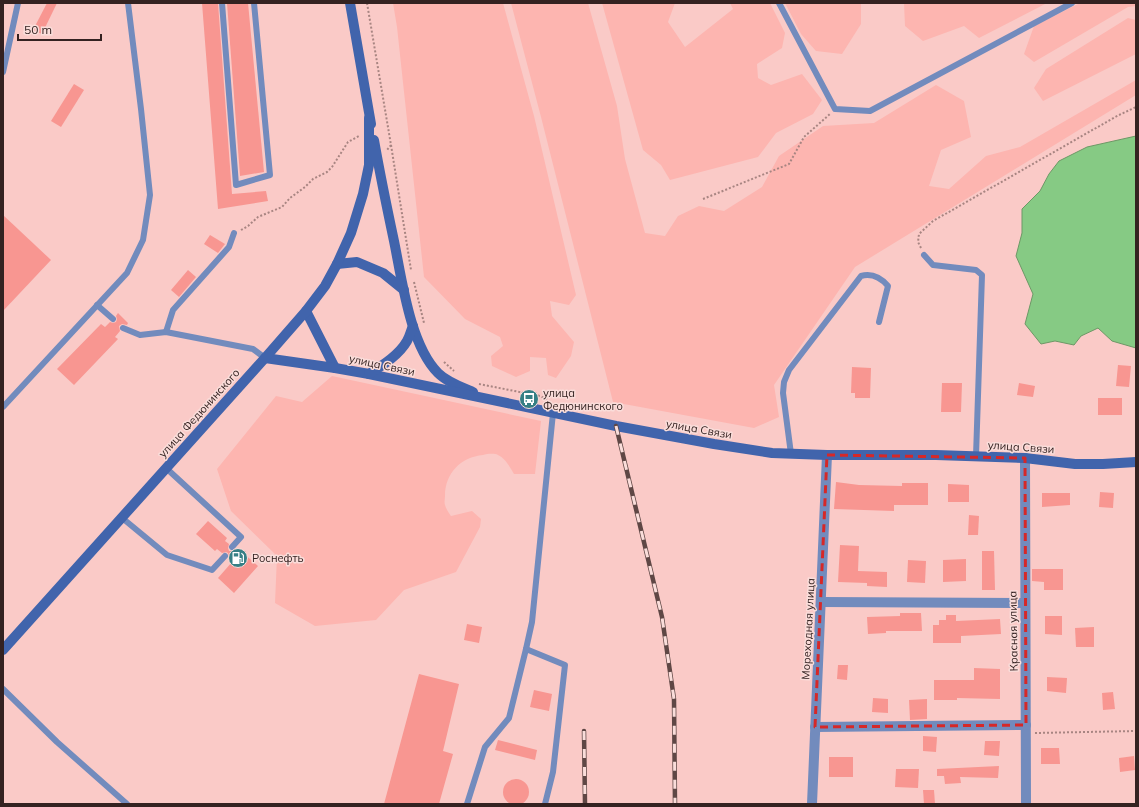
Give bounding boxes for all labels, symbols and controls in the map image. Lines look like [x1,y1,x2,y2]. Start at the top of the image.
scale bar [18,16,101,42]
text: 50 m [24,22,52,37]
street label: улица Связи [348,351,416,379]
street label: улица Федюнинского [155,366,243,460]
place label: улица Федюнинского [543,386,623,413]
bus stop icon: улица Федюнинского [518,388,540,410]
street label: улица Связи [665,416,733,442]
street label: улица Связи [987,438,1055,456]
fuel station icon: Роснефть [227,547,249,569]
place label: Роснефть [252,551,304,565]
street label: Мореходная улица [798,578,818,680]
street label: Красная улица [1005,591,1021,671]

